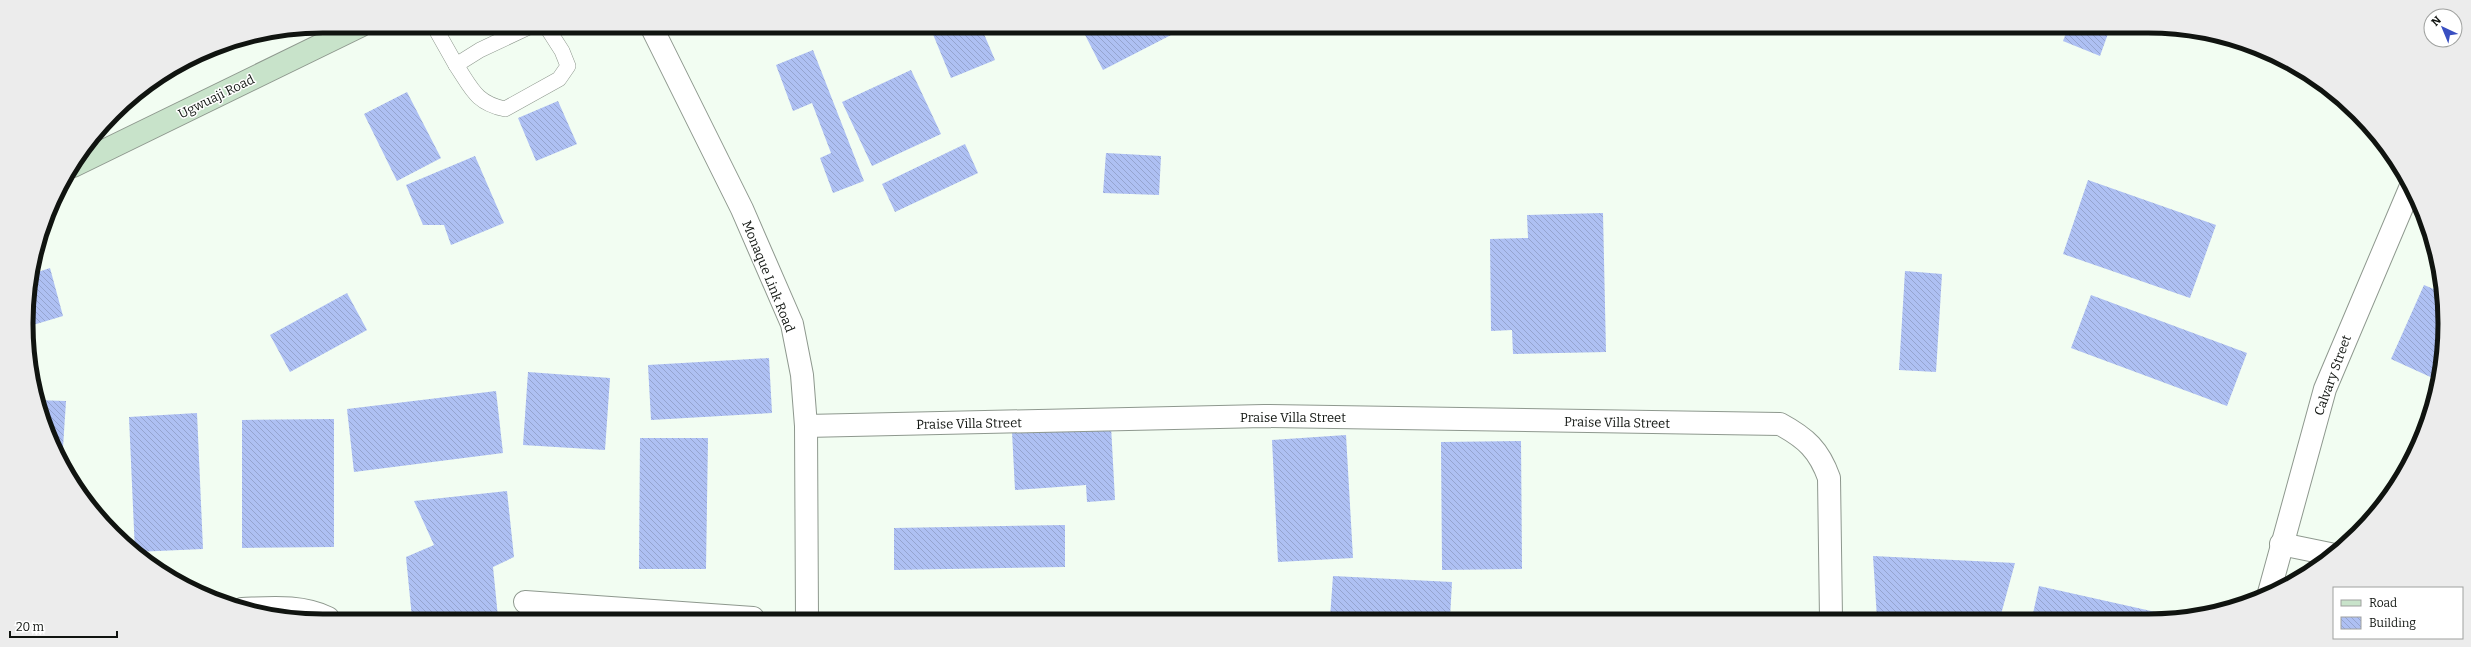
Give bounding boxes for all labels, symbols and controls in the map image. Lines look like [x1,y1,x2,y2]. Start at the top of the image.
north arrow [2423,8,2463,48]
text: N [2429,13,2444,29]
street label: Ugwuaji Road [176,71,257,121]
street label: Monaque Link Road [739,218,798,334]
street label: Calvary Street [2311,333,2354,417]
street label: Praise Villa Street [1240,410,1346,425]
street label: Praise Villa Street [1564,414,1670,431]
street label: Praise Villa Street [916,415,1022,432]
legend [2333,587,2463,639]
text: Road [2369,596,2397,610]
scale bar [10,613,117,639]
text: Building [2369,616,2416,630]
text: 20 m [16,620,45,634]

